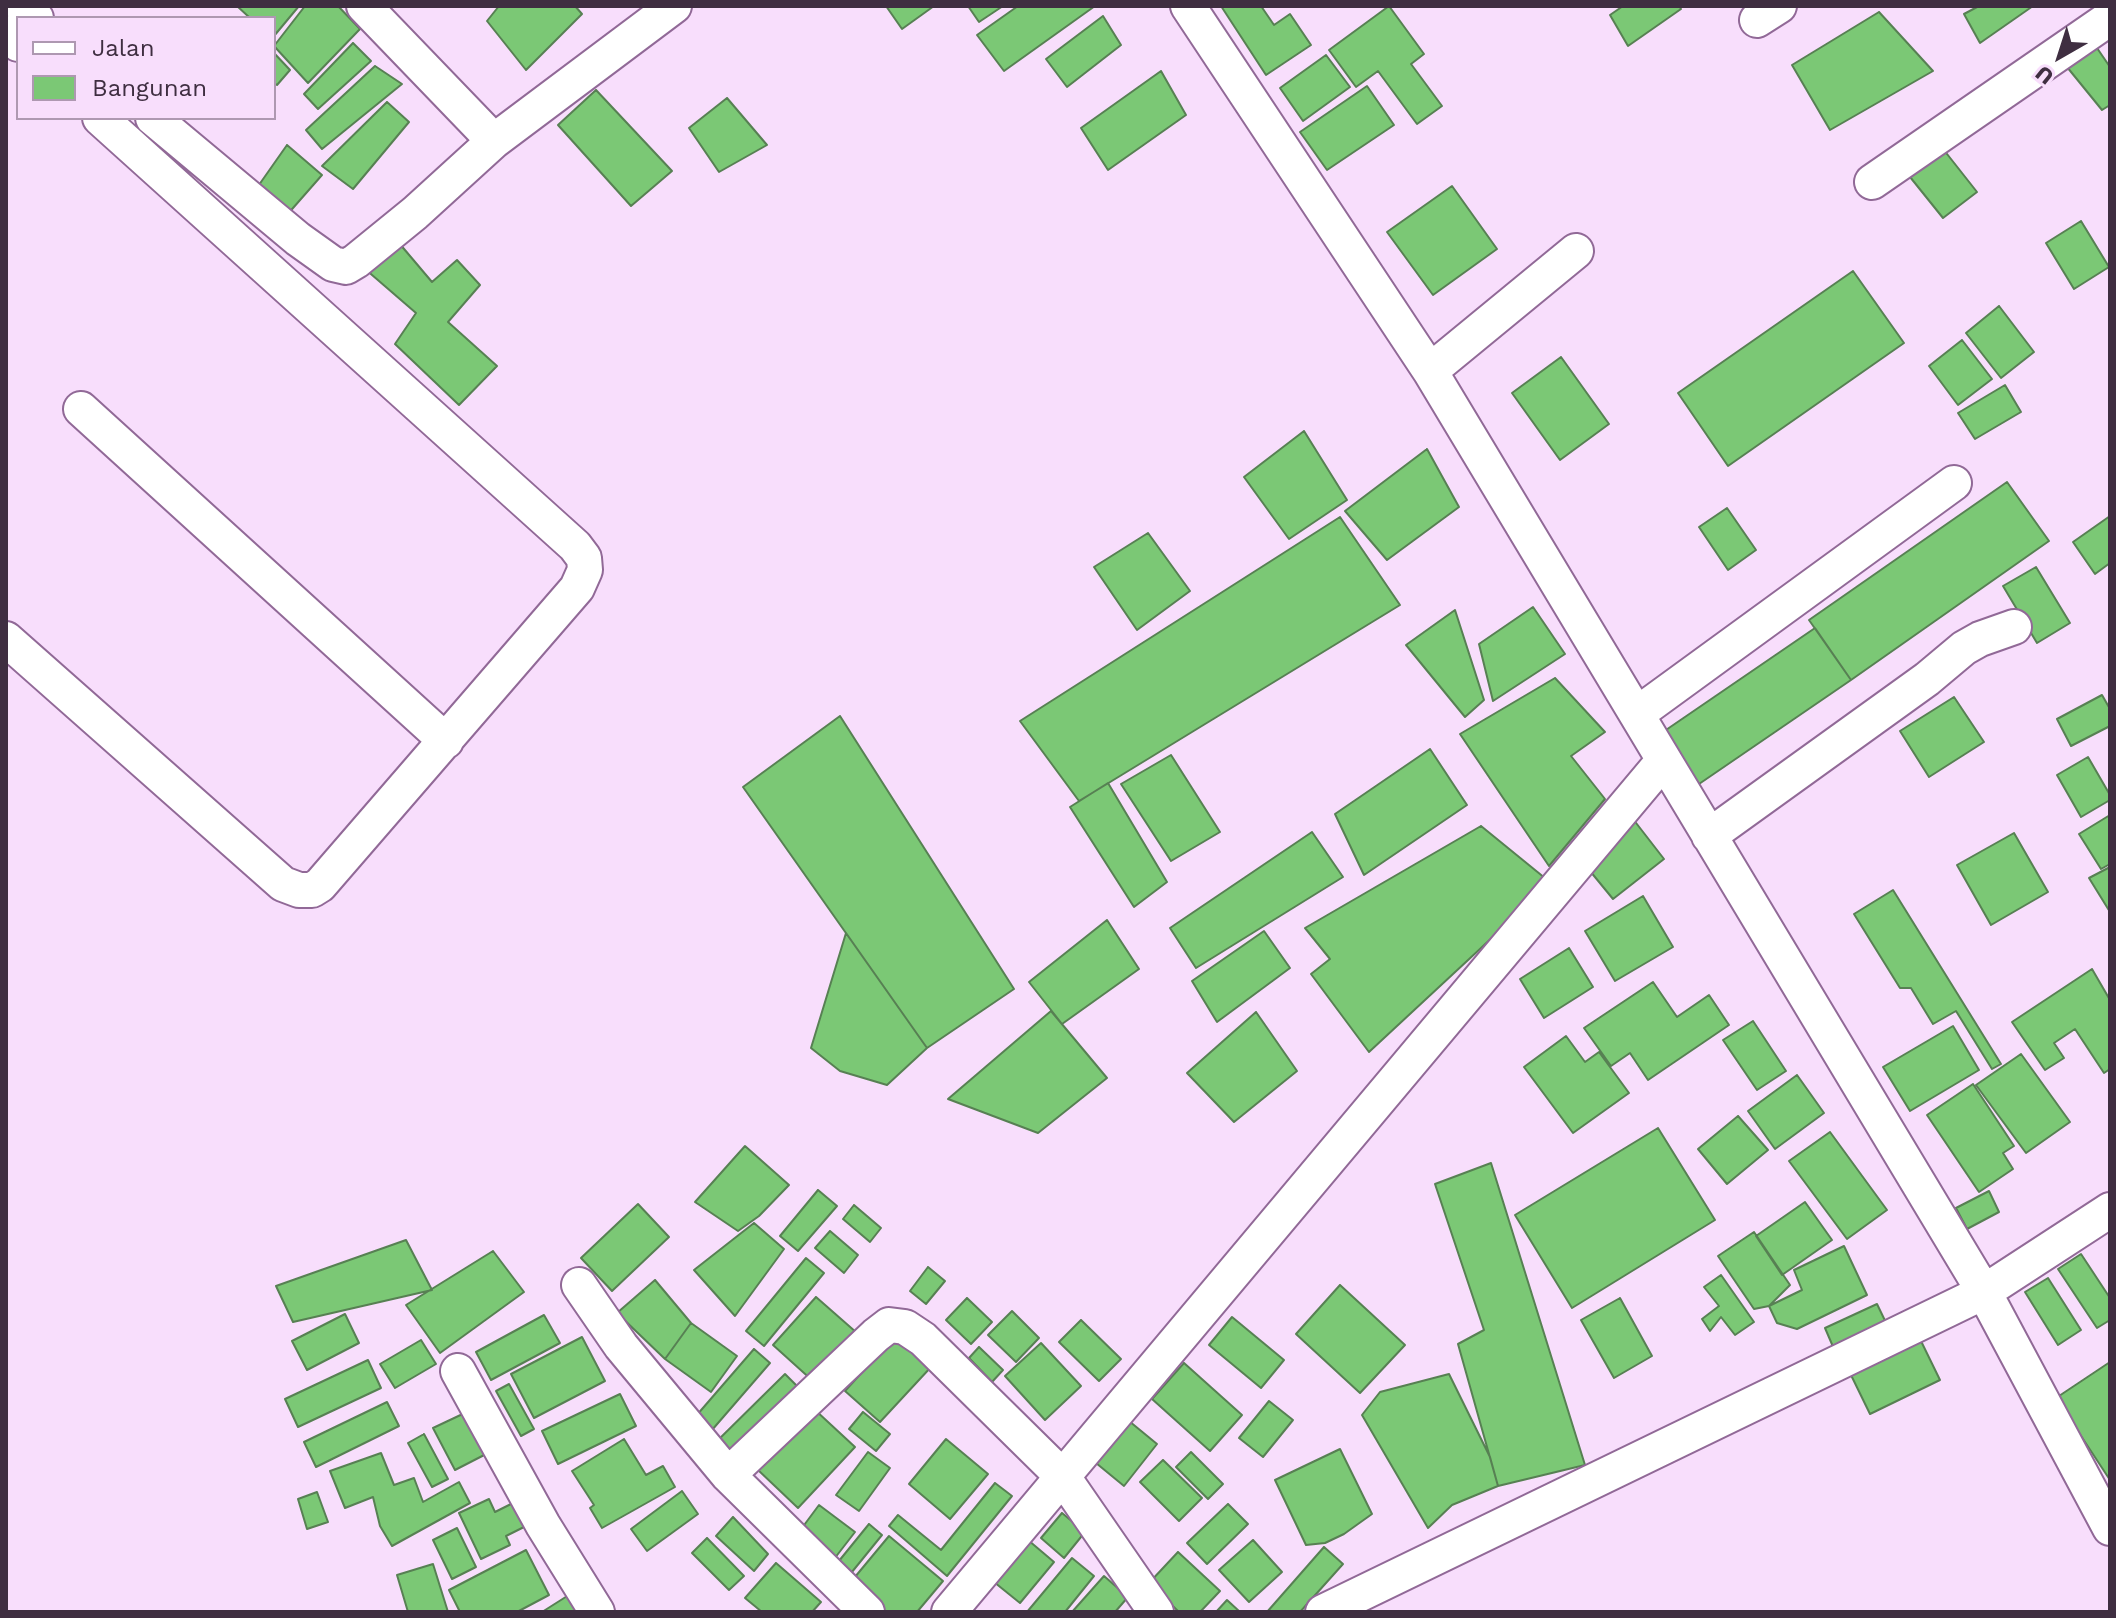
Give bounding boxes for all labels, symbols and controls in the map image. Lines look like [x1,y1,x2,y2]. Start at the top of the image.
legend [16,16,276,120]
north arrow [2020,16,2100,96]
text: Jalan [92,34,155,62]
text: U [2031,60,2059,90]
text: Bangunan [92,74,207,102]

